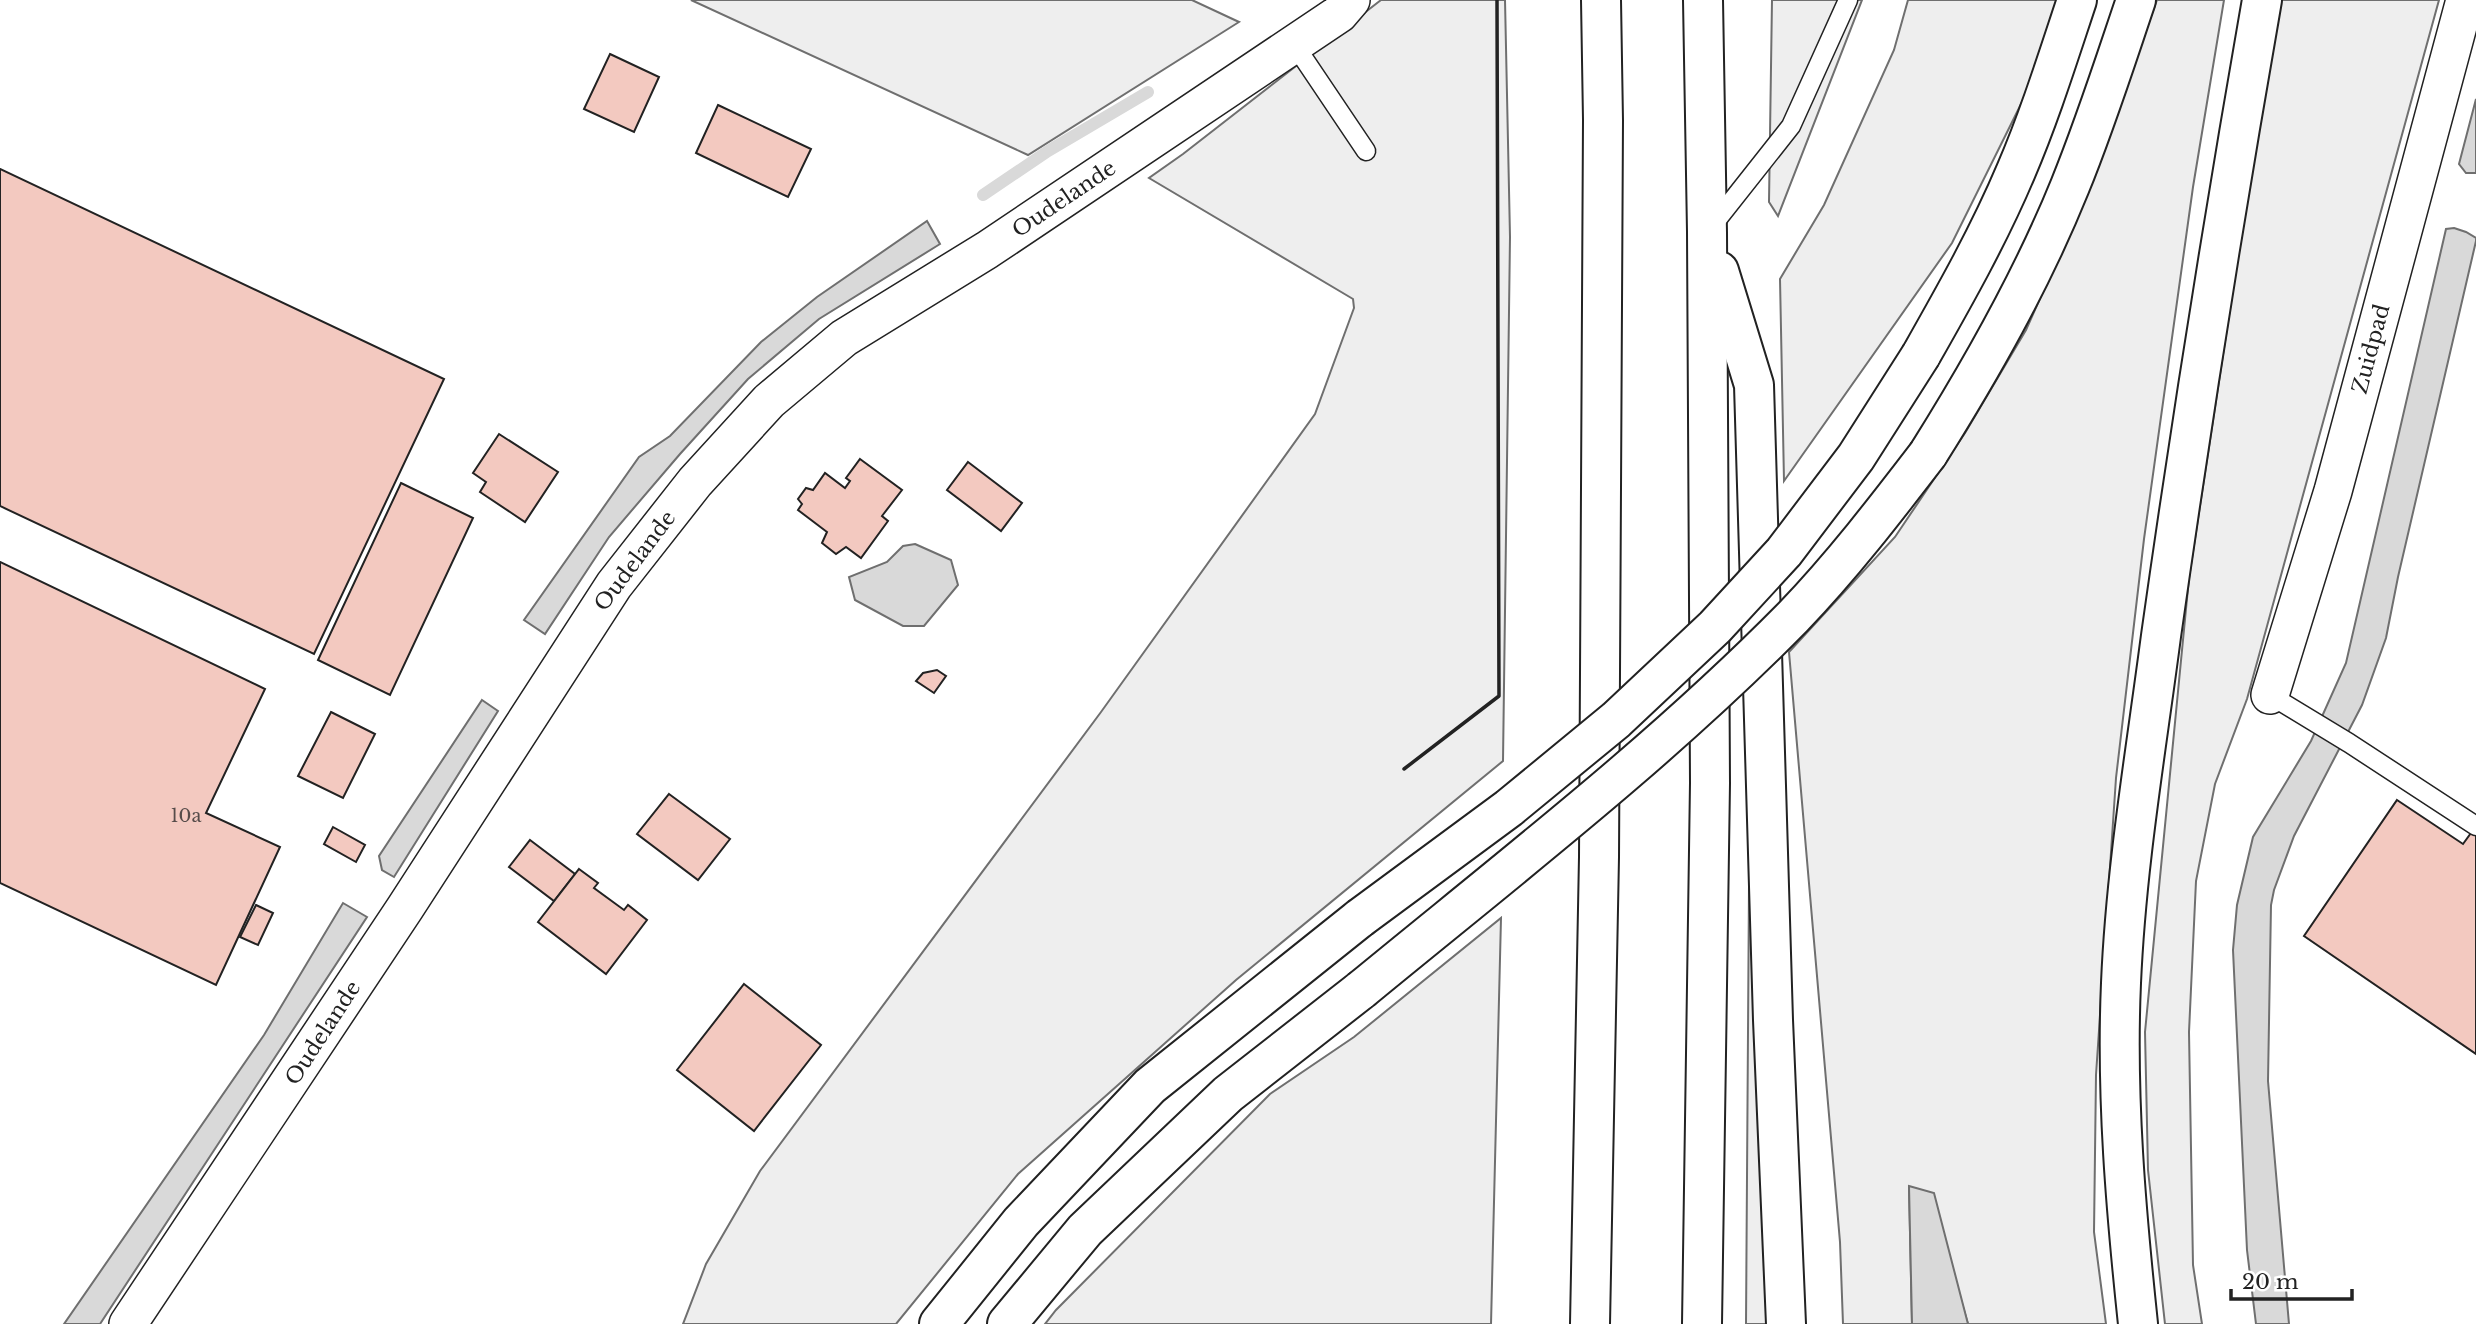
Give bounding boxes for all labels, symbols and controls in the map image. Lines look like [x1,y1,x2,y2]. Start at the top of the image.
street label: Oudelande [1007,155,1121,243]
street label: Zuidpad [2347,301,2395,397]
street label: Oudelande [589,506,681,616]
house number: 10a [171,805,201,827]
street label: Oudelande [280,976,366,1090]
scale bar [2231,1258,2352,1302]
text: 20 m [2242,1269,2299,1295]

